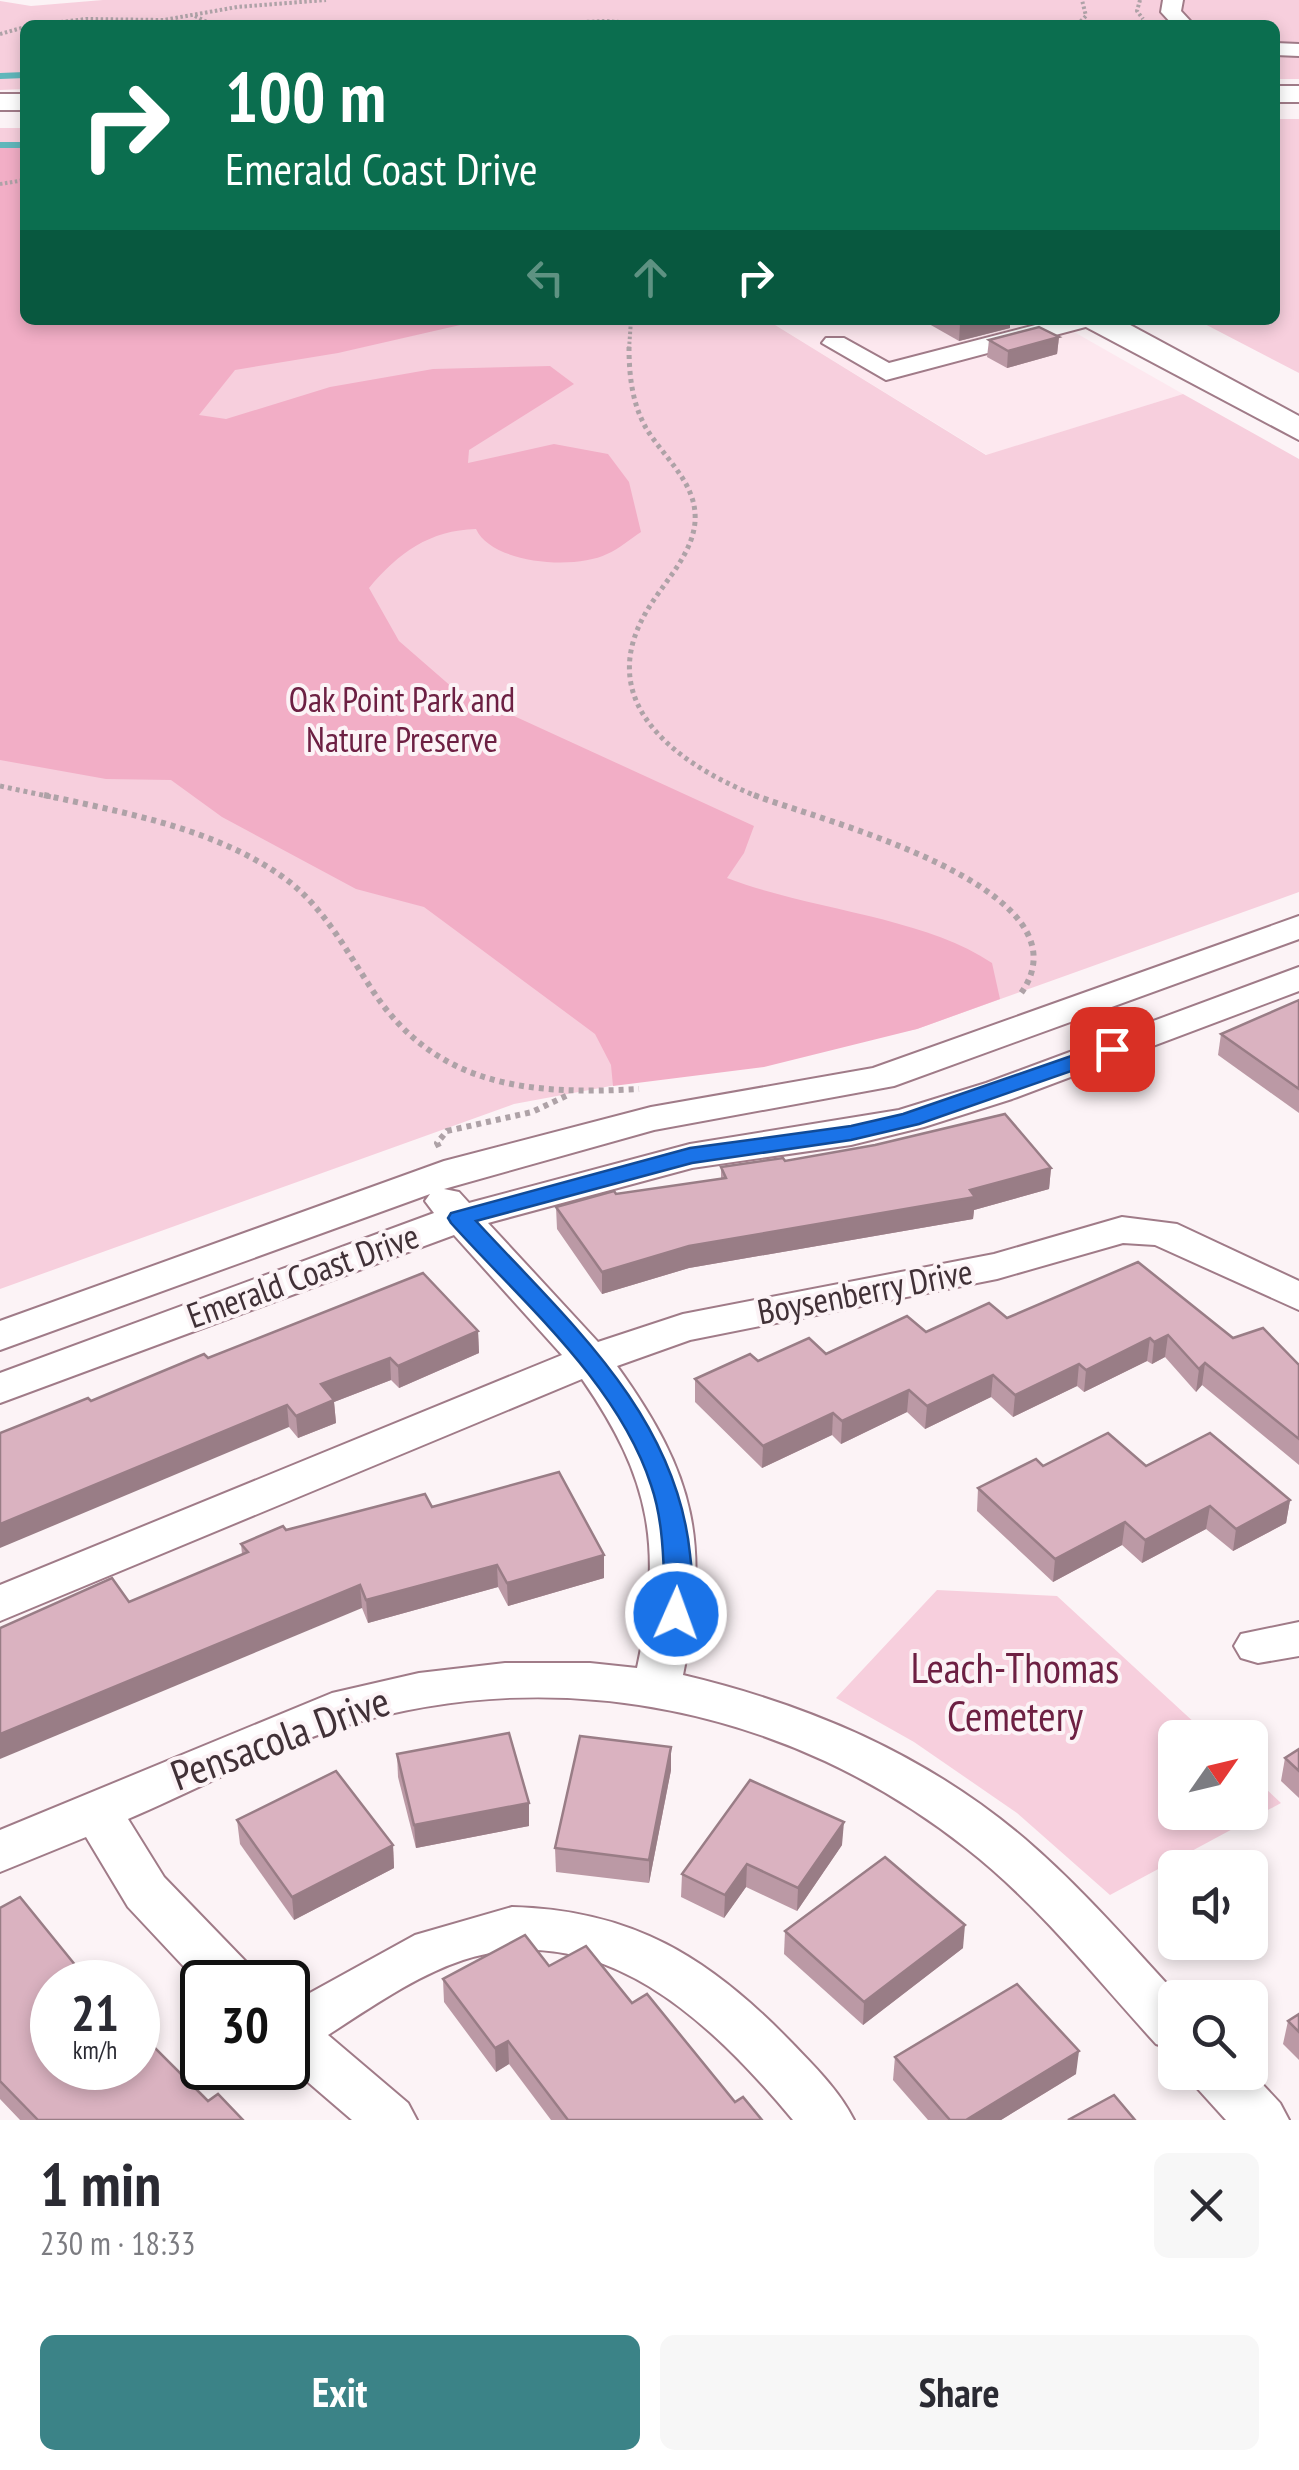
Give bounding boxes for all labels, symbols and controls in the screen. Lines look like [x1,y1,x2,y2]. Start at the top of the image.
text: 100 m [225,51,386,141]
icon: right [60,60,190,190]
text: Emerald Coast Drive [225,139,538,197]
icon: left [518,250,573,305]
icon: ahead [623,250,678,305]
icon: right [728,250,783,305]
park label: Oak Point Park and Nature Preserve [289,676,515,762]
pin [1070,1007,1155,1092]
icon: arrive [1085,1022,1140,1077]
street label: Emerald Coast Drive [181,1212,425,1338]
street label: Boysenberry Drive [753,1248,976,1334]
position arrow [624,1562,728,1666]
park label: Leach-Thomas Cemetery [911,1640,1119,1743]
street label: Pensacola Drive [163,1673,397,1802]
north arrow [1158,1720,1268,1830]
map controls [1158,1720,1268,2090]
button: sound [1158,1850,1268,1960]
speed limit sign: 30 [180,1960,310,2090]
text: 21 [71,1980,119,2045]
button: search [1158,1980,1268,2090]
text: km/h [73,2034,117,2066]
text: 1 min [40,2145,161,2223]
button: close [1154,2153,1259,2258]
text: 230 m · 18:33 [40,2222,195,2264]
button: Exit [40,2335,640,2450]
button: Share [660,2335,1259,2450]

